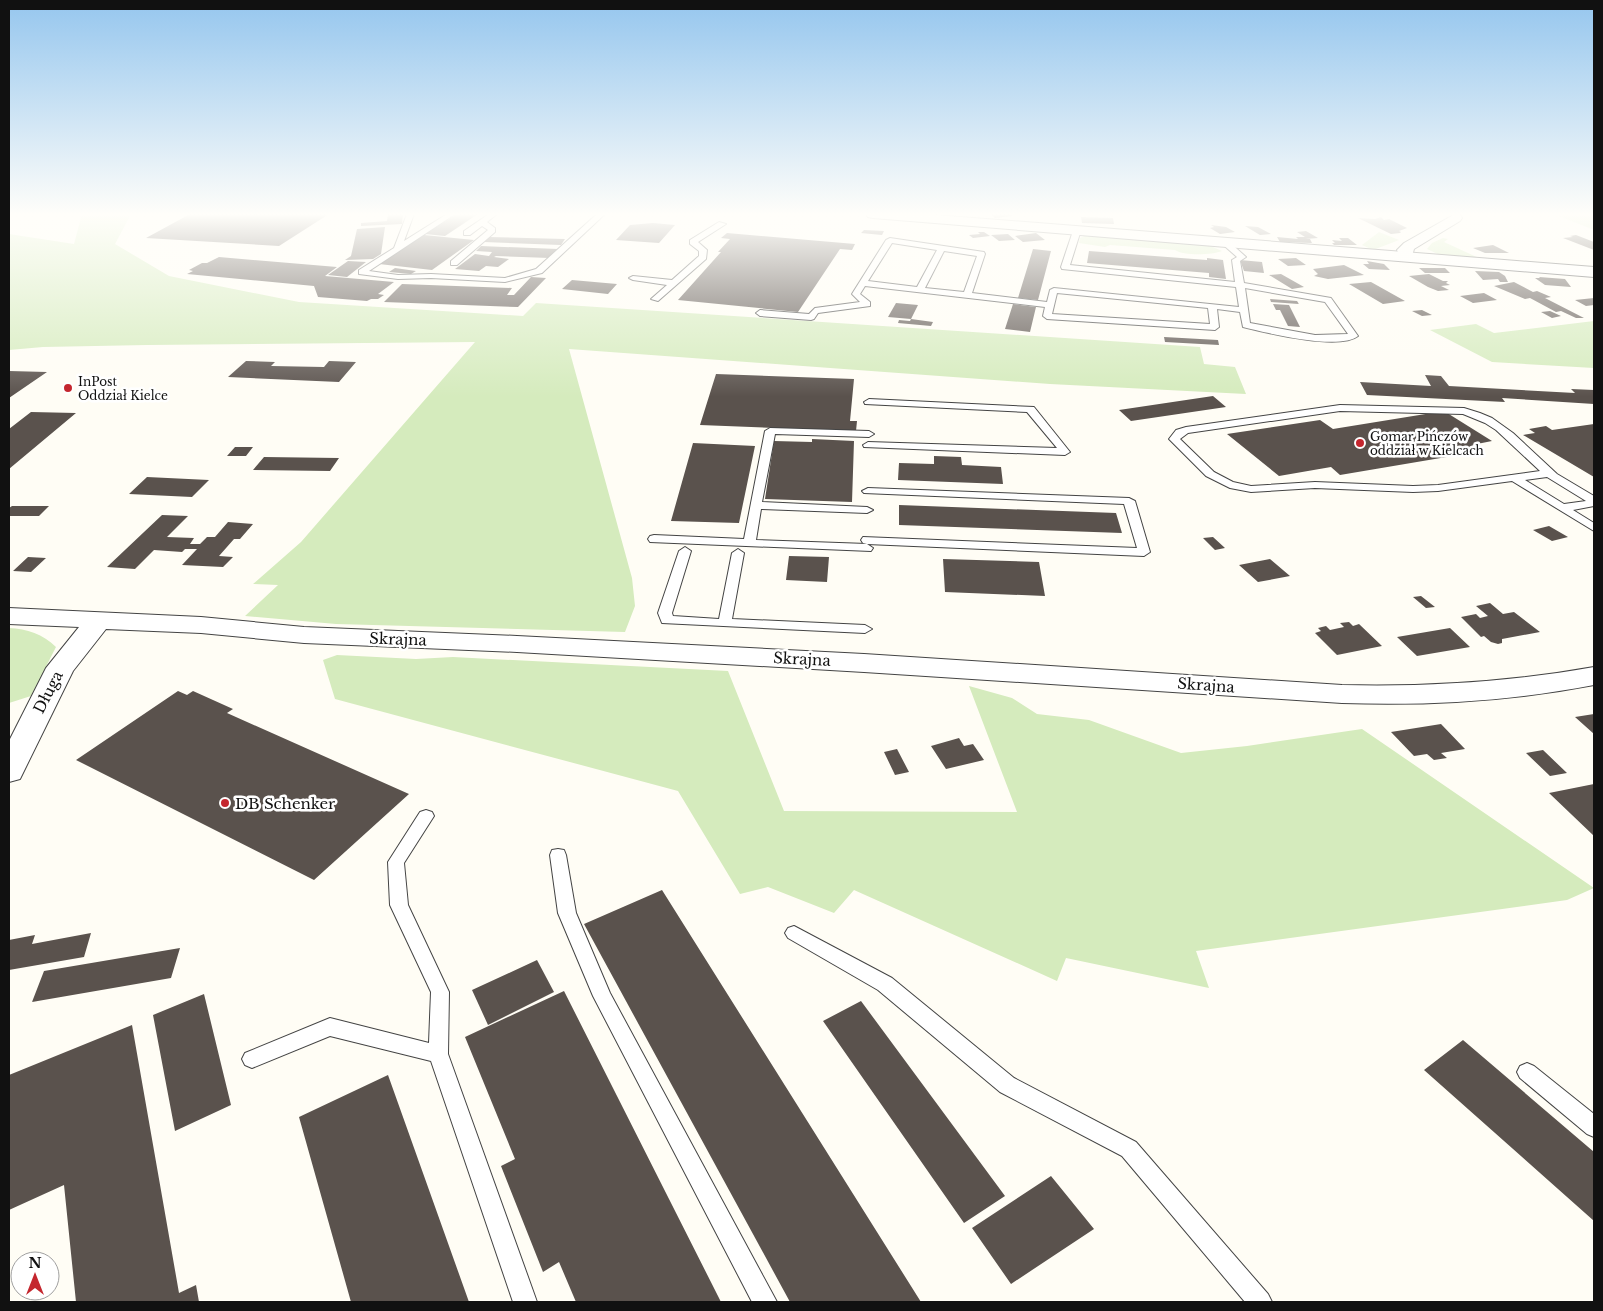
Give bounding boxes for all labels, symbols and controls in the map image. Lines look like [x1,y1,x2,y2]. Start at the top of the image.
place label: InPost Oddział Kielce [78,374,168,403]
marker: InPost Oddział Kielce [62,382,74,394]
place label: Gomar Pińczów oddział w Kielcach [1370,429,1484,458]
marker: Gomar Pińczów oddział w Kielcach [1354,437,1366,449]
street label: Skrajna [369,629,428,650]
street label: Skrajna [773,648,832,670]
street label: Długa [29,667,67,717]
street label: Skrajna [1177,674,1236,697]
place label: DB Schenker [235,794,336,813]
marker: DB Schenker [219,797,231,809]
north arrow [10,1251,60,1301]
text: N [28,1254,42,1272]

